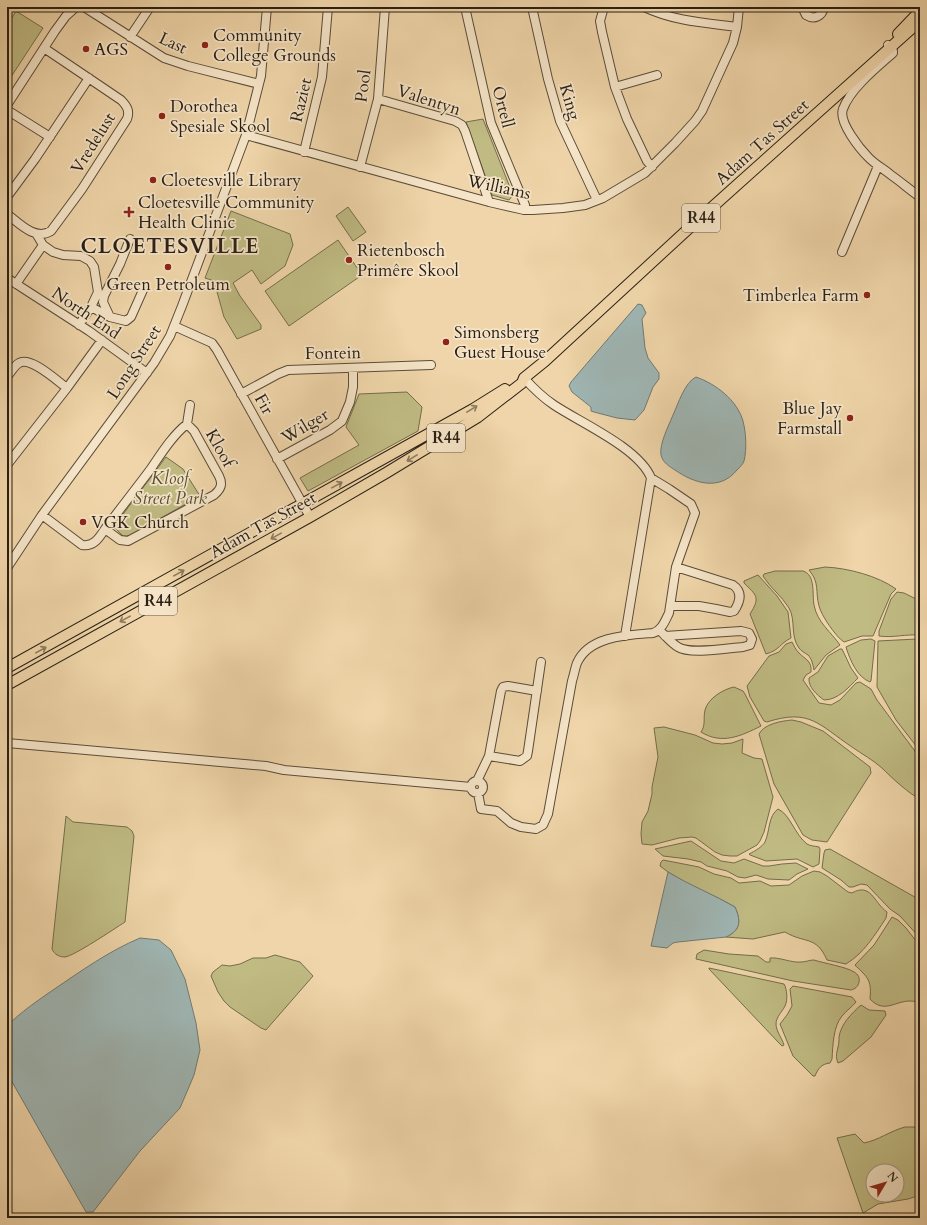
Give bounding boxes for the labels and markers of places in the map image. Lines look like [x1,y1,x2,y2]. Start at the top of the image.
place label: Community College Grounds [213,24,336,67]
place label: AGS [94,38,128,61]
marker: Community College Grounds [200,40,210,50]
marker: AGS [81,44,91,54]
place label: Dorothea Spesiale Skool [170,95,271,138]
marker: Dorothea Spesiale Skool [157,111,167,121]
place label: Cloetesville Library [161,169,301,192]
marker: Cloetesville Library [148,175,158,185]
place label: Cloetesville Community Health Clinic [138,191,314,234]
marker: Cloetesville Community Health Clinic [123,206,135,218]
place label: Rietenbosch Primêre Skool [357,239,460,282]
marker: Rietenbosch Primêre Skool [344,255,354,265]
marker: Green Petroleum [163,262,173,272]
place label: Green Petroleum [106,273,230,296]
place label: Timberlea Farm [743,284,860,307]
marker: Timberlea Farm [862,290,872,300]
place label: Simonsberg Guest House [454,321,546,364]
marker: Simonsberg Guest House [441,337,451,347]
place label: Blue Jay Farmstall [777,397,843,440]
marker: Blue Jay Farmstall [845,413,855,423]
place label: VGK Church [91,511,190,534]
marker: VGK Church [78,517,88,527]

